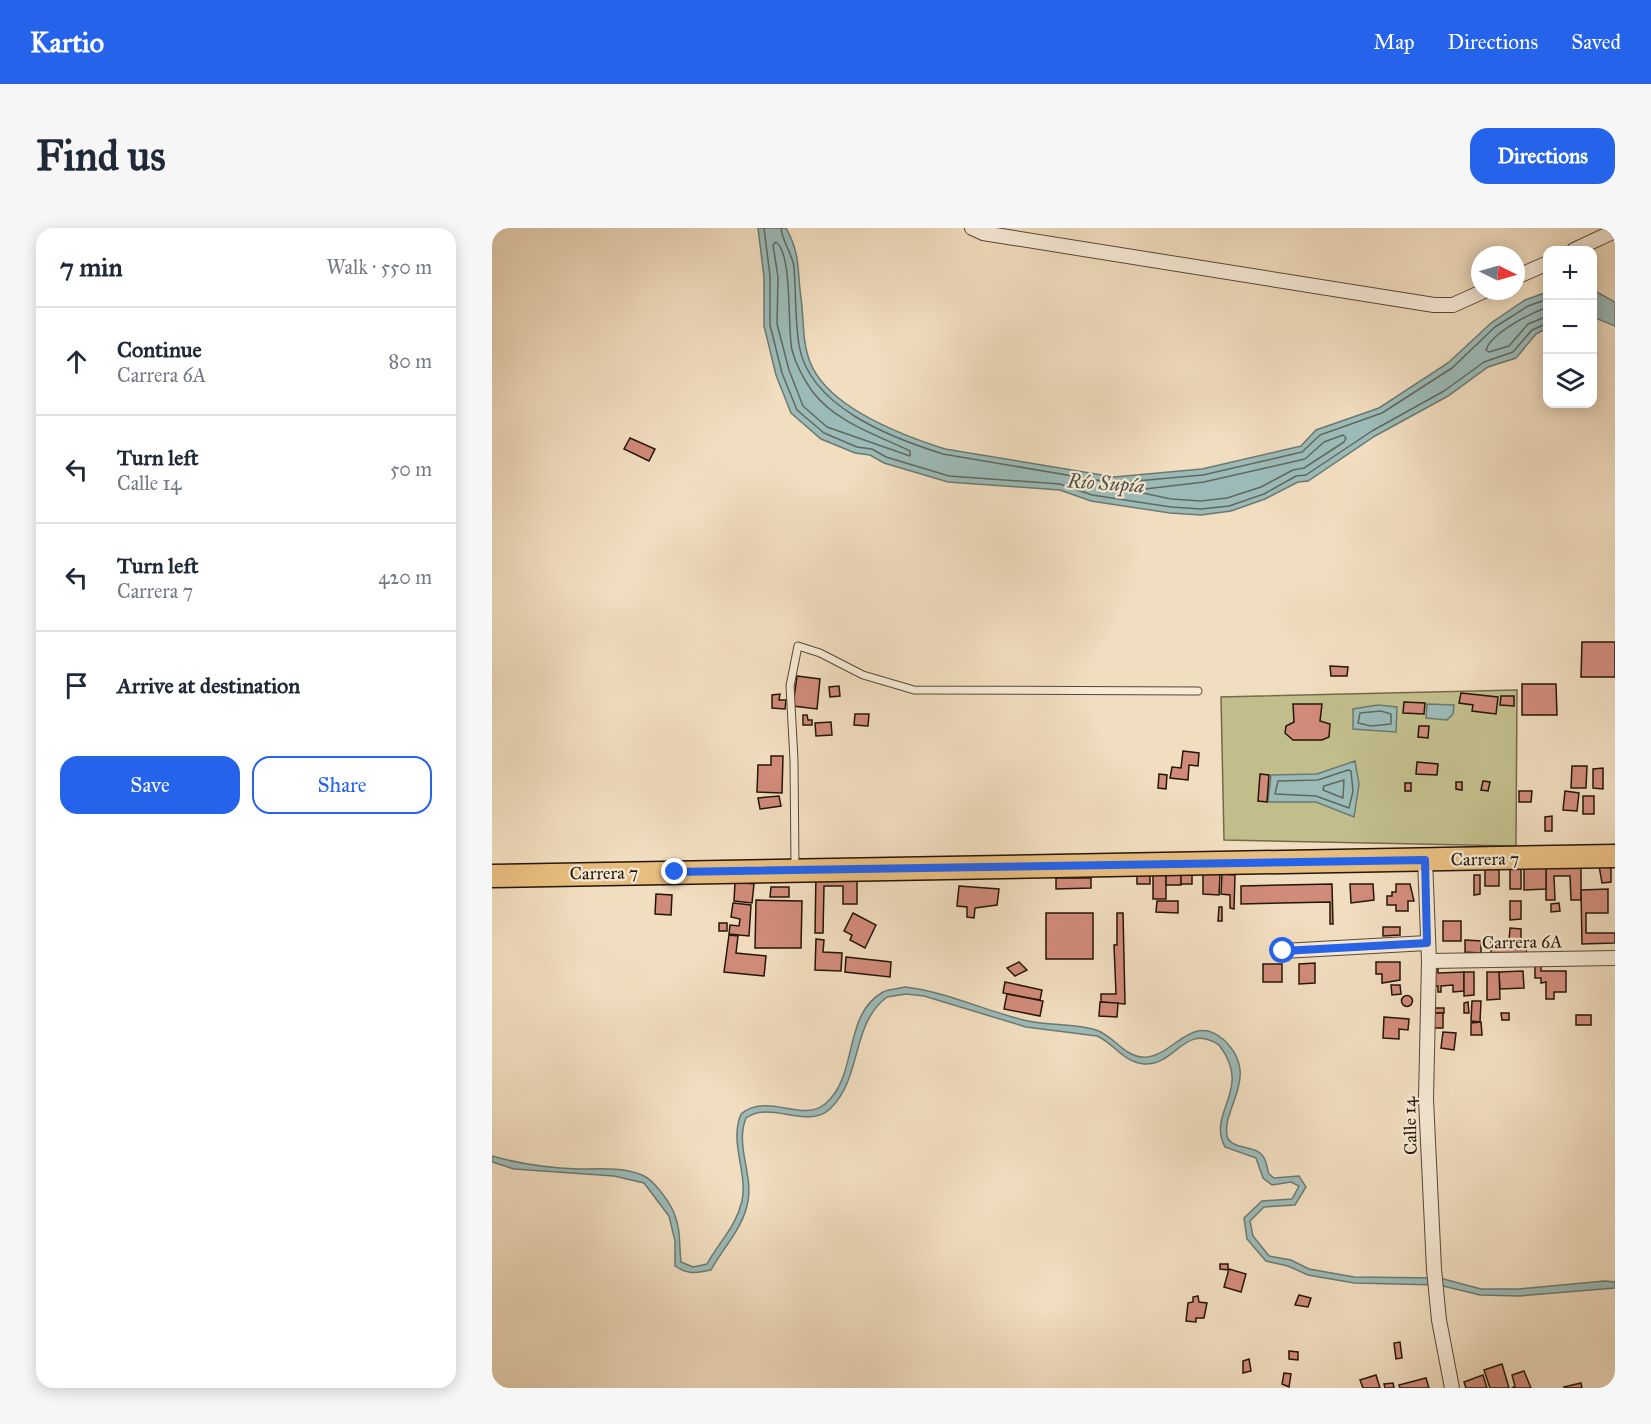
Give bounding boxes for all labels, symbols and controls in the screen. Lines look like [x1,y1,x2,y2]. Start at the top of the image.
text: Kartio [30,25,104,60]
text: Map [1374,29,1415,55]
text: Directions [1448,29,1538,55]
text: Saved [1571,29,1621,55]
button: Directions [1470,128,1615,184]
text: Find us [36,130,166,182]
north arrow [1471,246,1525,300]
map controls [1543,246,1597,408]
button: + [1543,246,1597,300]
text: 7 min [60,251,123,283]
text: Walk · 550 m [327,255,432,279]
button: − [1543,300,1597,354]
text: Continue [117,336,202,363]
icon: ahead [60,345,93,378]
text: 80 m [389,349,432,373]
button: layers [1543,354,1597,408]
text: Carrera 6A [117,363,206,387]
text: Turn left [117,444,199,471]
icon: left [60,453,93,486]
text: 50 m [390,457,432,481]
water label: Río Supía [1066,468,1145,499]
text: Calle 14 [117,471,182,495]
text: Turn left [117,552,199,579]
icon: left [60,561,93,594]
text: 420 m [378,565,432,589]
text: Carrera 7 [117,579,193,603]
icon: arrive [60,669,93,702]
text: Arrive at destination [117,672,300,699]
button: Save [60,756,240,814]
button: Share [252,756,432,814]
street label: Carrera 7 [1451,847,1519,871]
route end [661,858,687,884]
street label: Carrera 7 [570,861,638,885]
street label: Carrera 6A [1482,930,1562,954]
route start [1269,937,1295,963]
street label: Calle 14 [1398,1096,1422,1155]

